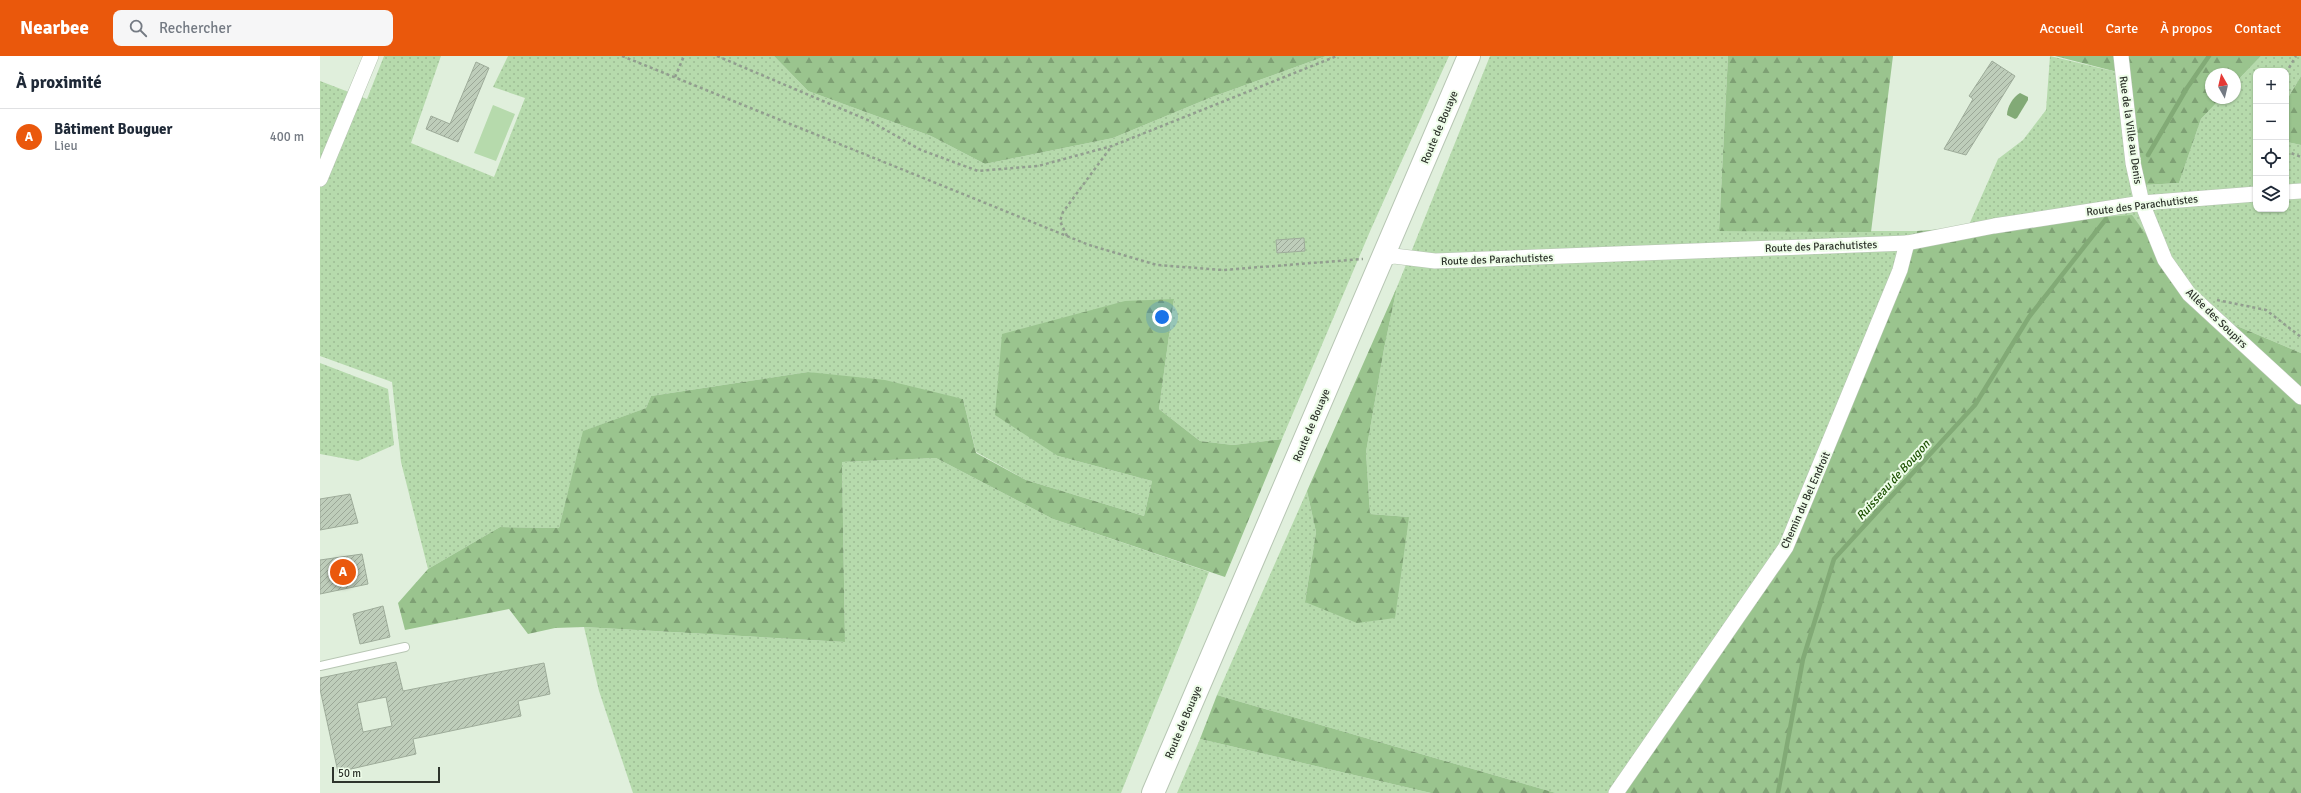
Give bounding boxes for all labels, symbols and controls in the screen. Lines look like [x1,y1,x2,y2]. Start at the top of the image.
search box [113,10,393,46]
text: Nearbee [20,16,89,40]
icon: search [127,17,149,39]
text: Rechercher [159,19,232,37]
text: Accueil [2039,20,2084,37]
text: Carte [2106,20,2138,37]
text: À propos [2160,20,2212,37]
text: Contact [2234,20,2281,37]
north arrow [2205,68,2241,104]
map controls [2253,68,2289,212]
button: + [2253,68,2289,104]
text: À proximité [16,72,102,93]
street label: Rue de la Ville au Denis [2116,75,2145,185]
street label: Route de Bouaye [1418,89,1461,166]
button: − [2253,104,2289,140]
text: Bâtiment Bouguer [54,120,173,138]
text: A [25,129,33,145]
text: 400 m [270,129,304,145]
text: Lieu [54,138,78,154]
button: locate [2253,140,2289,176]
button: layers [2253,176,2289,212]
street label: Route des Parachutistes [2085,192,2199,219]
street label: Route des Parachutistes [1765,238,1878,255]
street label: Route des Parachutistes [1441,251,1554,268]
street label: Allée des Soupirs [2183,286,2250,351]
your location [1152,307,1172,327]
street label: Route de Bouaye [1290,387,1333,464]
water label: Ruisseau de Bougon [1853,437,1934,524]
street label: Chemin du Bel Endroit [1778,450,1833,551]
pin: A [330,557,356,587]
street label: Route de Bouaye [1162,684,1205,761]
scale bar [332,765,440,784]
text: 50 m [338,767,361,780]

